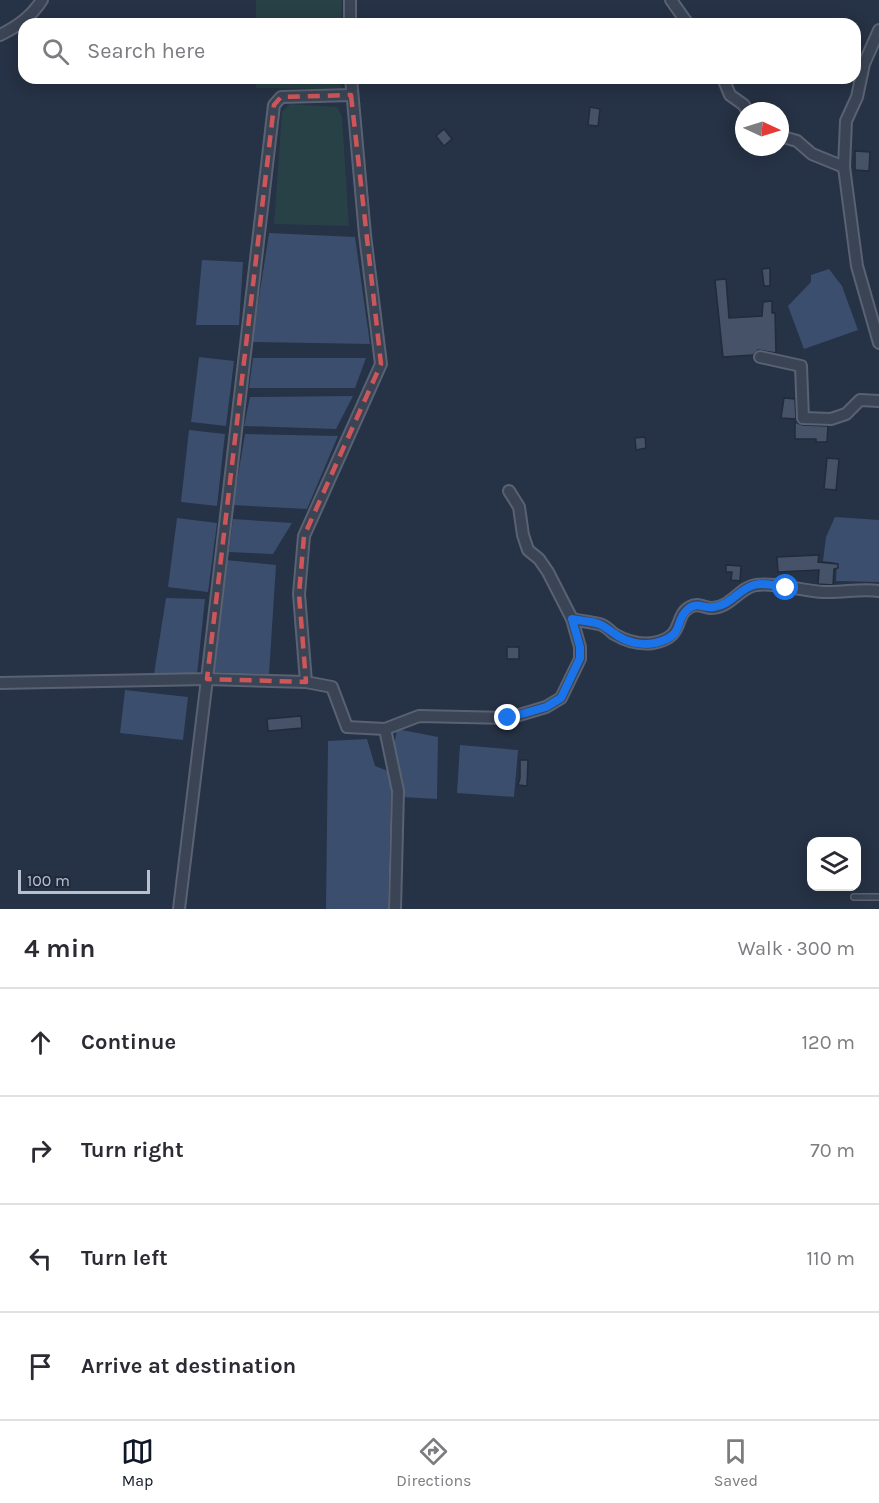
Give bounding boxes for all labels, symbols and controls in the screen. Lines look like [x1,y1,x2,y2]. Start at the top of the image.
search box [18,18,861,84]
icon: search [39,35,72,68]
text: Search here [87,38,205,64]
north arrow [735,102,789,156]
route start [772,574,798,600]
route end [494,704,520,730]
map controls [807,837,861,891]
button: layers [807,837,861,891]
scale bar [18,867,150,894]
text: 100 m [27,871,70,890]
text: 4 min [24,933,95,964]
text: Walk · 300 m [738,937,855,960]
icon: ahead [24,1026,57,1059]
text: Continue [81,1029,176,1055]
text: 120 m [801,1031,855,1054]
icon: right [24,1134,57,1167]
text: Turn right [81,1137,184,1163]
text: 70 m [810,1139,855,1162]
icon: left [24,1242,57,1275]
text: Turn left [81,1245,168,1271]
text: 110 m [806,1247,855,1270]
icon: arrive [24,1350,57,1383]
text: Arrive at destination [81,1353,296,1379]
tab: Map [121,1435,154,1490]
tab: Directions [396,1435,471,1490]
tab: Saved [714,1435,758,1490]

